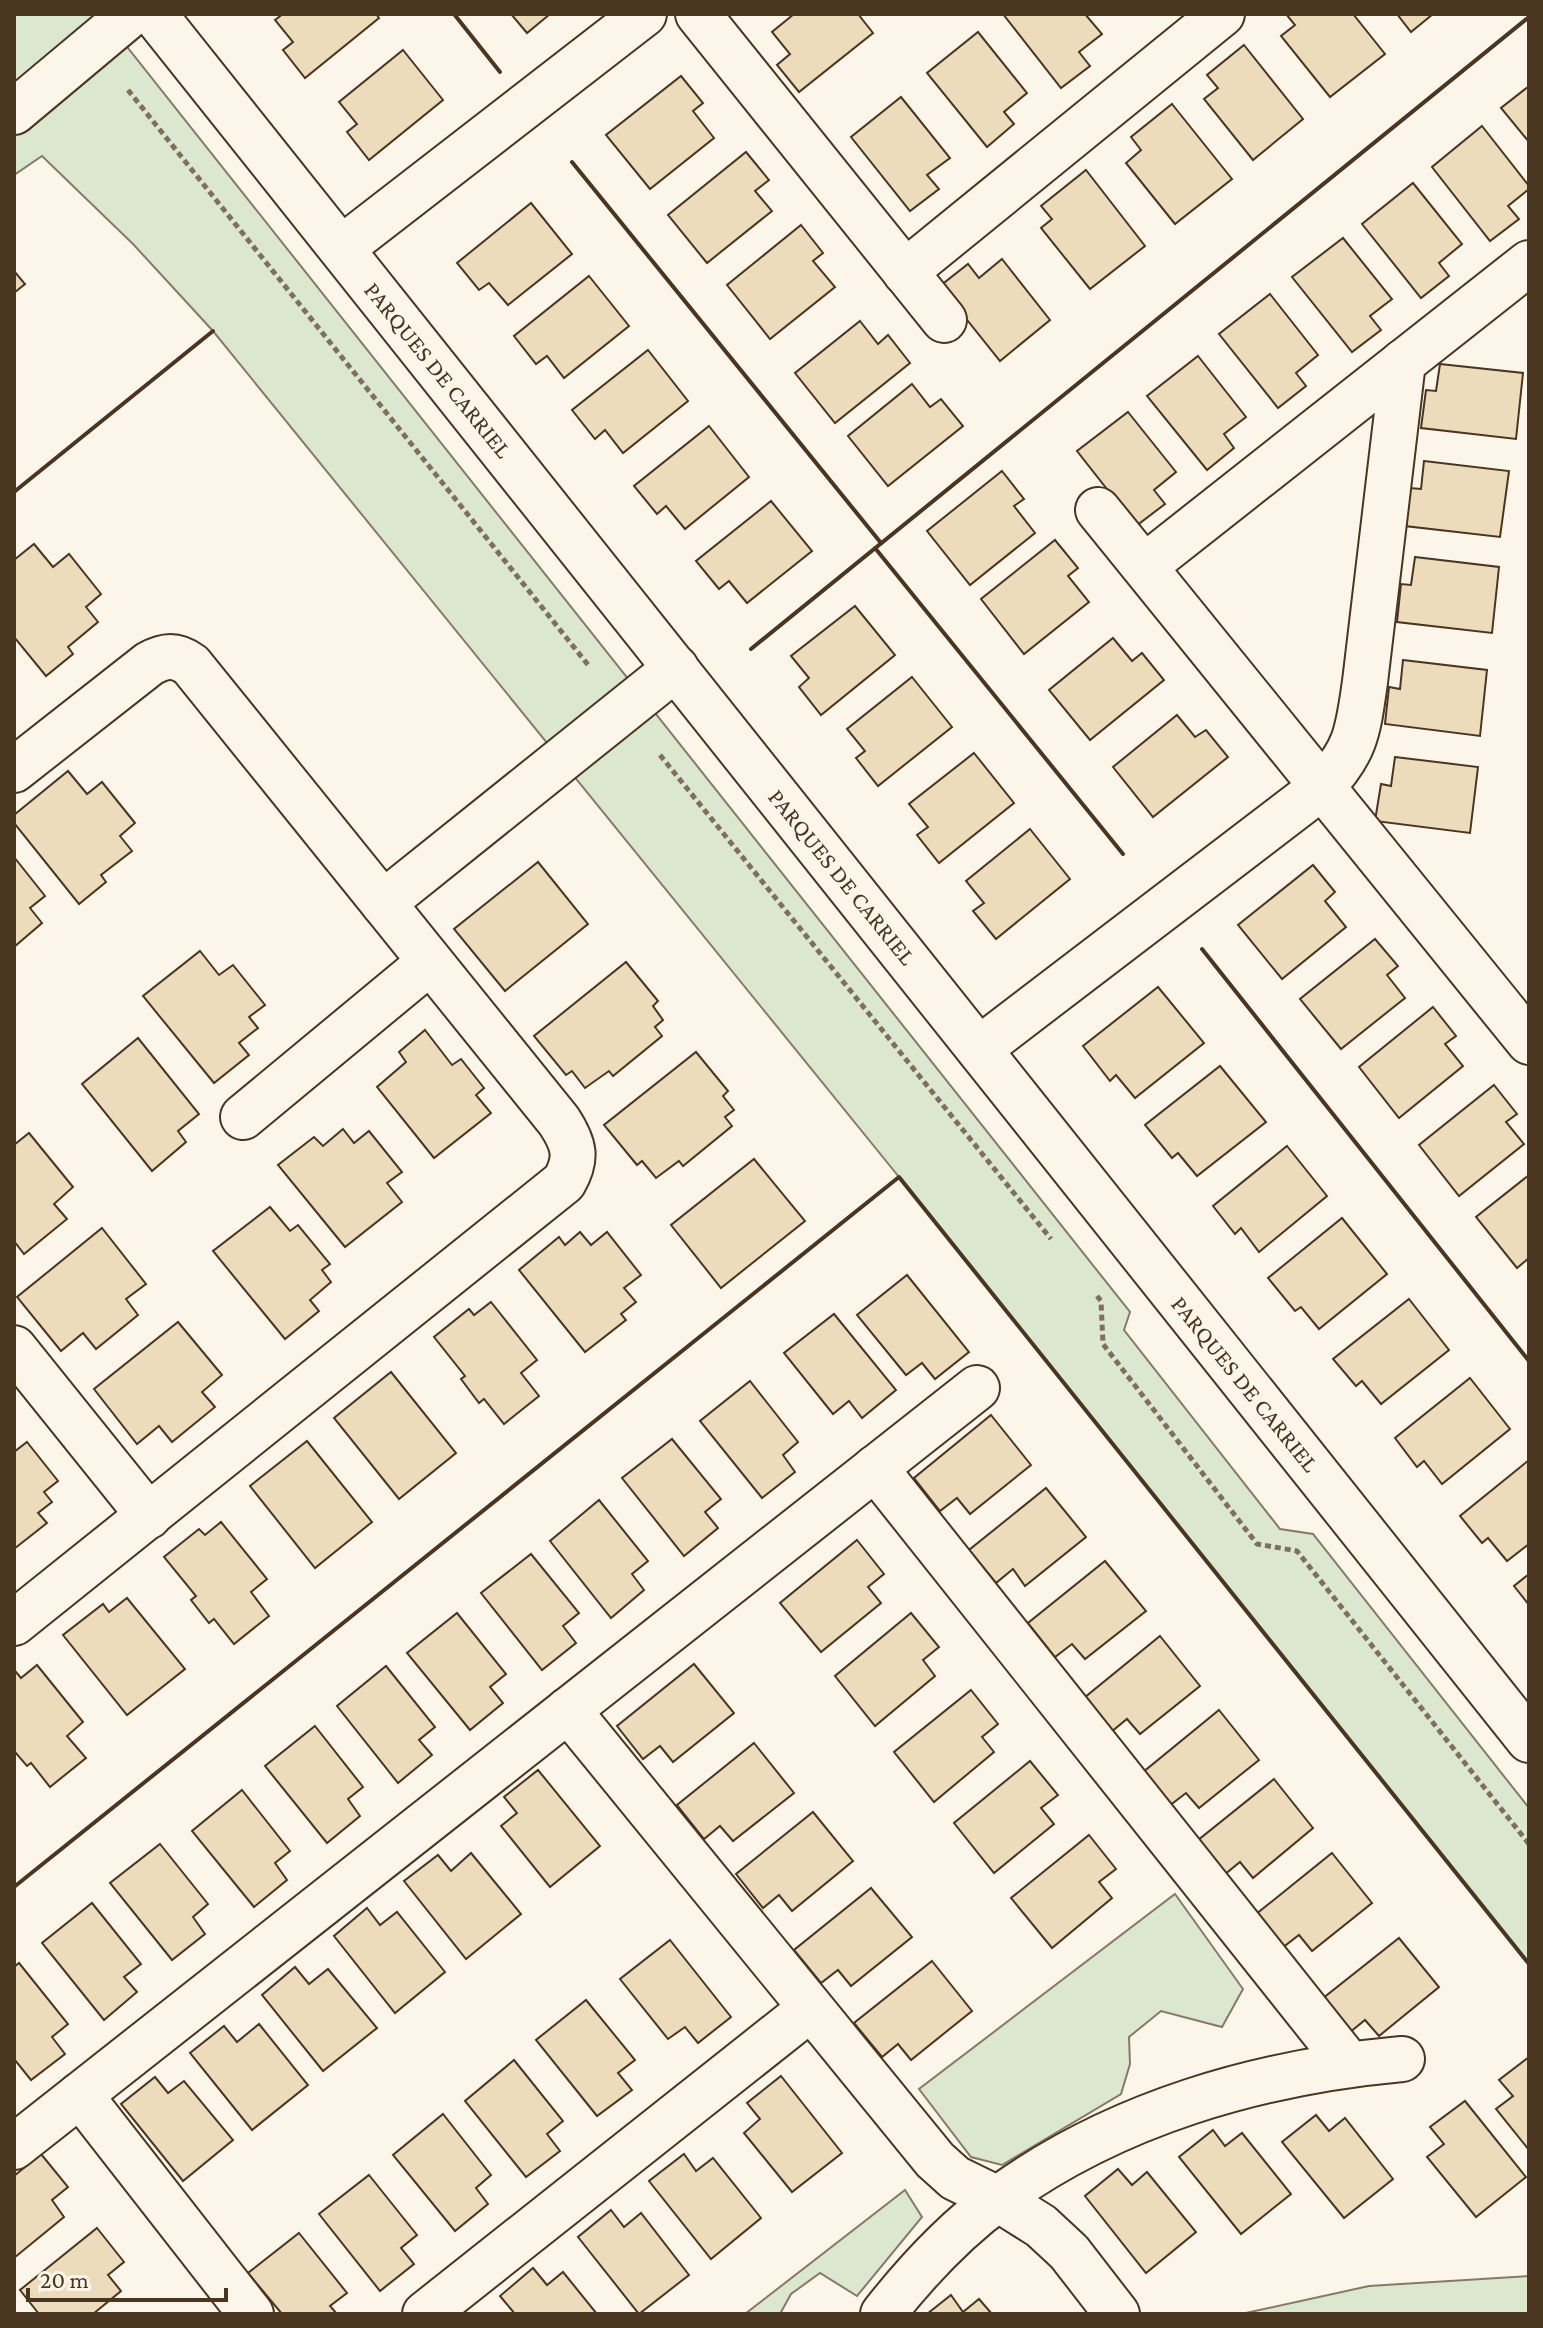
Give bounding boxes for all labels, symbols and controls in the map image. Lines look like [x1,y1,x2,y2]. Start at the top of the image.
street label: PARQUES DE CARRIEL [359,276,518,463]
street label: PARQUES DE CARRIEL [763,783,922,970]
street label: PARQUES DE CARRIEL [1166,1290,1325,1477]
scale bar [28,2252,226,2302]
text: 20 m [40,2266,89,2293]

